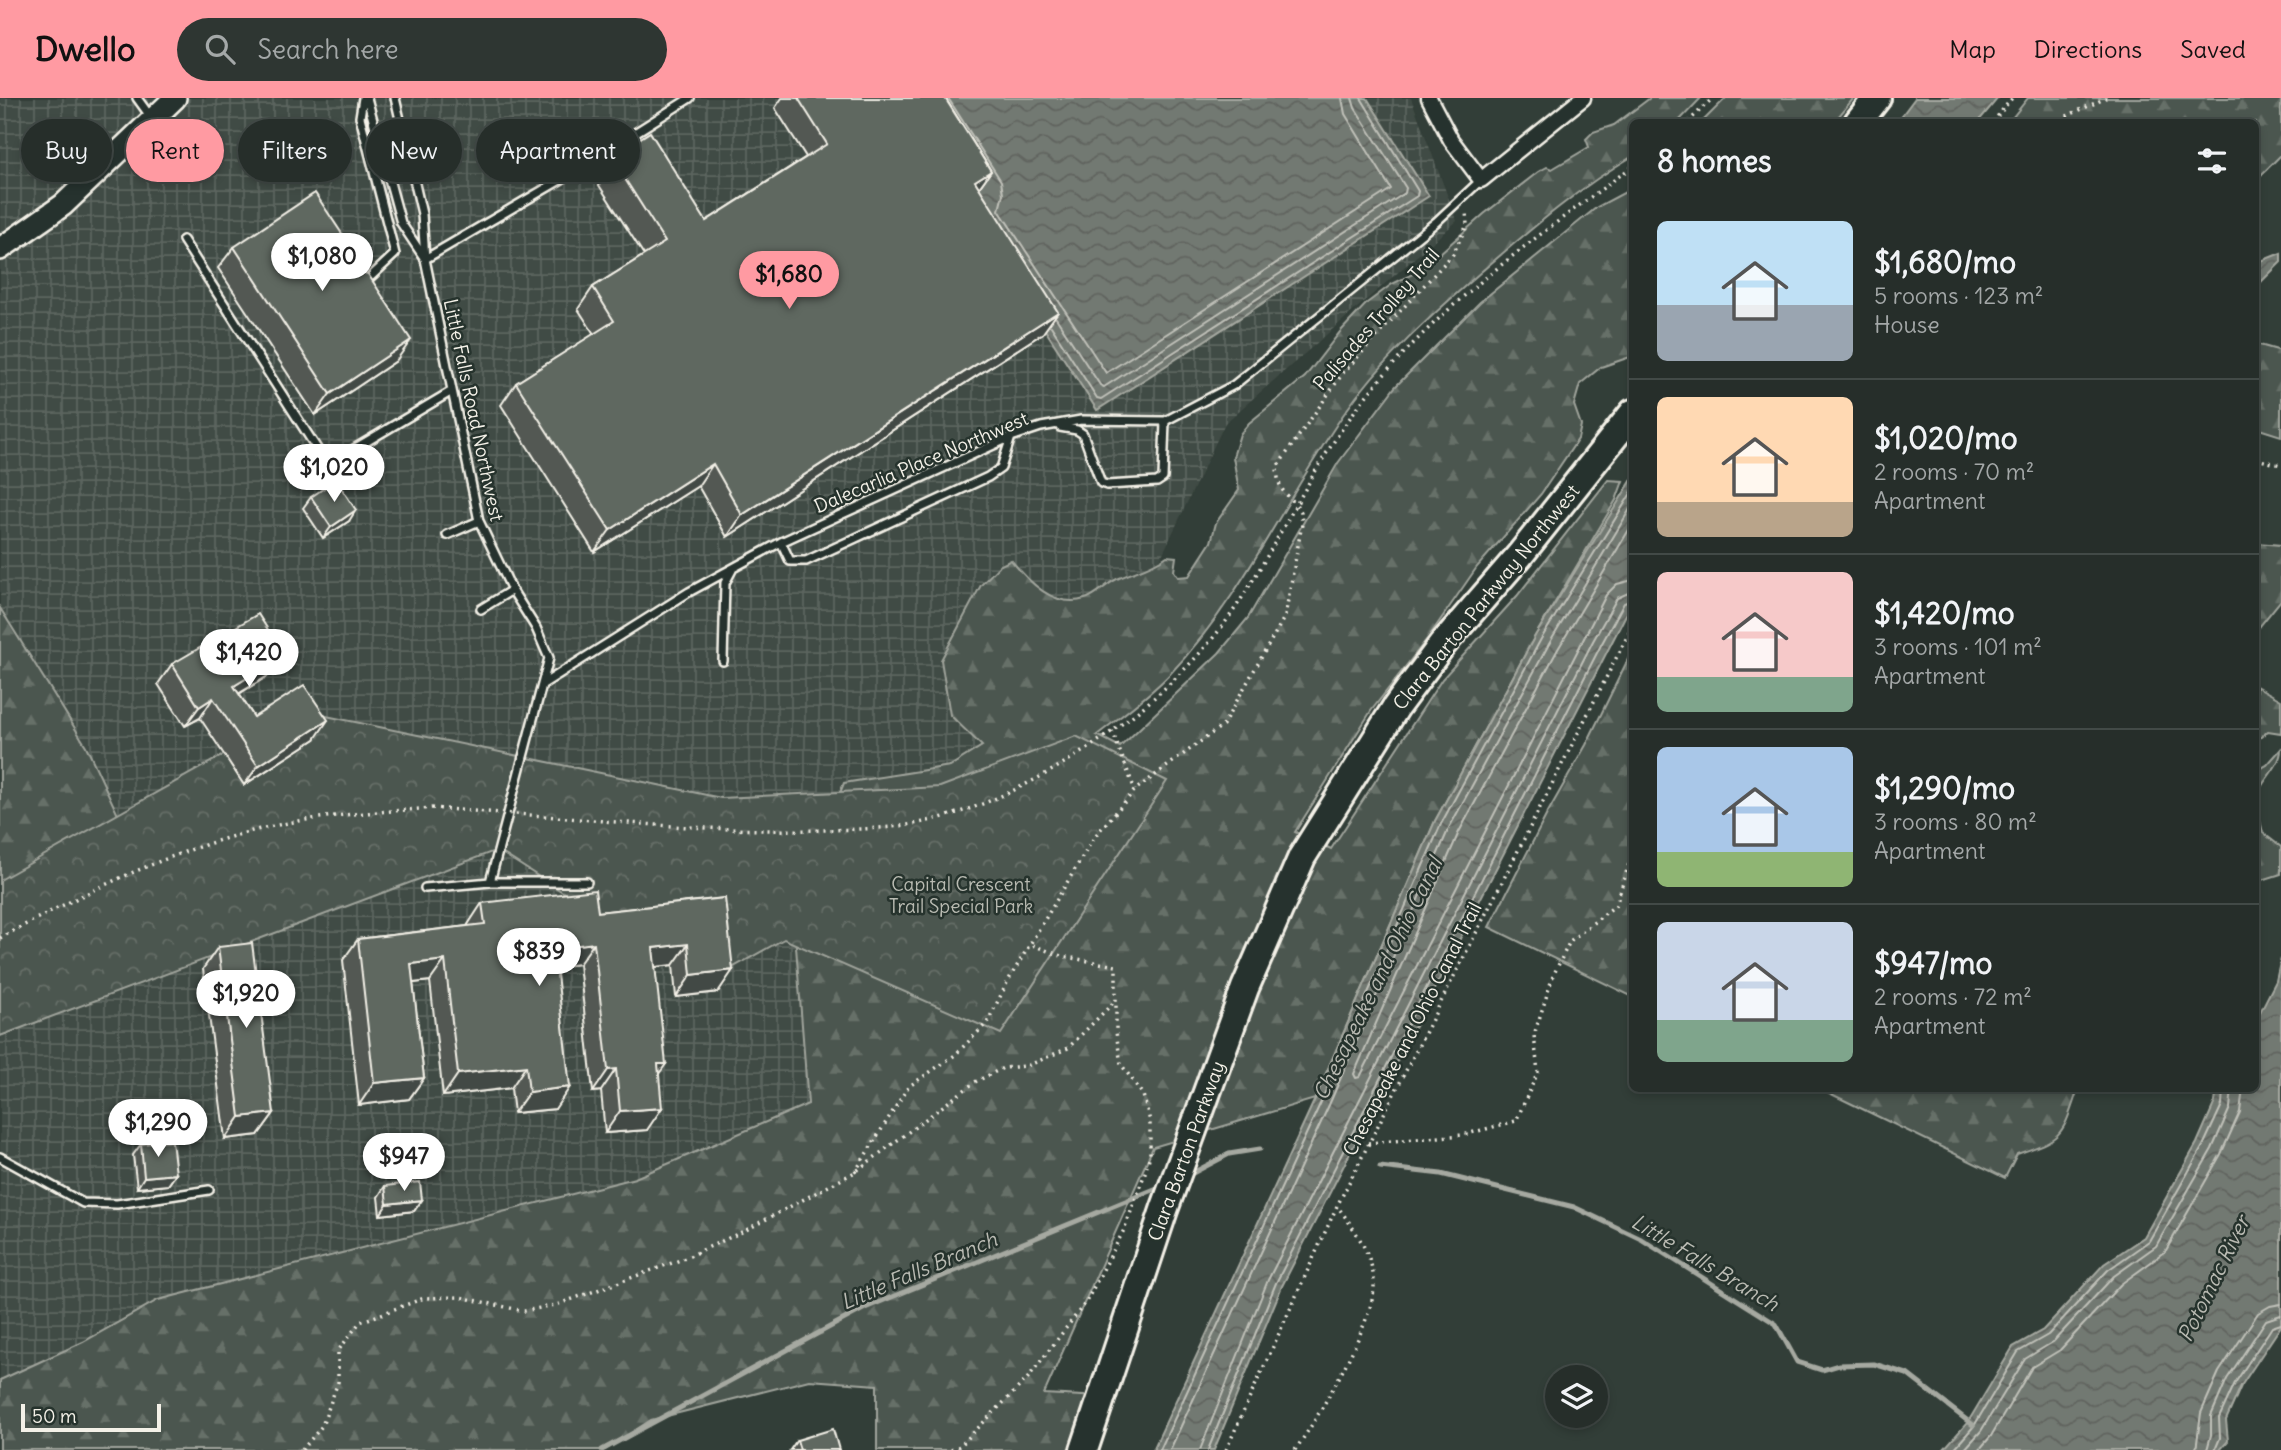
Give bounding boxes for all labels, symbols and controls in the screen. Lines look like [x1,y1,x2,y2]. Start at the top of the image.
search box [177,18,667,81]
text: Dwello [35,28,135,70]
icon: search [201,30,239,68]
text: Search here [257,33,398,66]
text: Map [1949,34,1996,64]
text: Directions [2034,34,2142,64]
text: Saved [2180,34,2246,64]
chip: Buy [21,119,112,182]
chip: Rent [126,119,224,182]
chip: Filters [238,119,352,182]
chip: New [366,119,462,182]
chip: Apartment [476,119,640,182]
text: 8 homes [1657,142,1772,180]
icon: filters [2193,142,2231,180]
pin: $1,080 [265,234,379,293]
text: $1,080 [287,241,357,270]
street label: Palisades Trolley Trail [1308,243,1444,395]
text: $1,680/mo [1874,243,2016,281]
icon: home [1713,249,1797,333]
pin: $1,680 [732,252,846,311]
text: $1,680 [755,259,823,288]
text: 5 rooms · 123 m² [1874,281,2043,310]
street label: Little Falls Road Northwest [439,297,509,523]
text: House [1874,310,1940,339]
street label: Dalecarlia Place Northwest [810,406,1032,518]
text: $1,020/mo [1874,419,2018,457]
icon: home [1713,425,1797,509]
pin: $1,020 [277,444,391,504]
text: $1,020 [299,452,369,481]
text: 2 rooms · 70 m² [1874,457,2034,486]
street label: Clara Barton Parkway Northwest [1388,479,1584,715]
text: Apartment [1874,486,1986,515]
text: $1,420/mo [1874,594,2015,632]
icon: home [1713,600,1797,684]
pin: $1,420 [192,630,306,689]
text: 3 rooms · 101 m² [1874,632,2042,661]
text: $1,420 [216,637,282,666]
text: Apartment [1874,661,1986,690]
text: $1,290/mo [1874,769,2015,807]
icon: home [1713,775,1797,859]
text: 3 rooms · 80 m² [1874,807,2037,836]
text: Apartment [1874,836,1986,865]
water label: Chesapeake and Ohio Canal [1307,850,1450,1105]
park label: Capital Crescent Trail Special Park [889,872,1034,918]
street label: Chesapeake and Ohio Canal Trail [1337,898,1487,1160]
pin: $839 [498,928,580,988]
text: $839 [513,936,565,965]
text: $947/mo [1874,944,1992,982]
icon: home [1713,950,1797,1034]
pin: $1,920 [189,970,303,1030]
text: $1,920 [212,978,280,1007]
text: 2 rooms · 72 m² [1874,982,2032,1011]
text: Apartment [1874,1011,1986,1040]
street label: Clara Barton Parkway [1142,1058,1230,1244]
pin: $1,290 [101,1100,215,1159]
text: $1,290 [124,1107,192,1136]
pin: $947 [363,1134,445,1193]
text: $947 [379,1141,429,1170]
water label: Little Falls Branch [1627,1208,1785,1318]
water label: Potomac River [2171,1209,2257,1346]
water label: Little Falls Branch [837,1225,1002,1316]
map controls [1545,1365,1608,1428]
button: layers [1545,1365,1608,1428]
scale bar [21,1401,161,1433]
text: 50 m [32,1404,77,1428]

